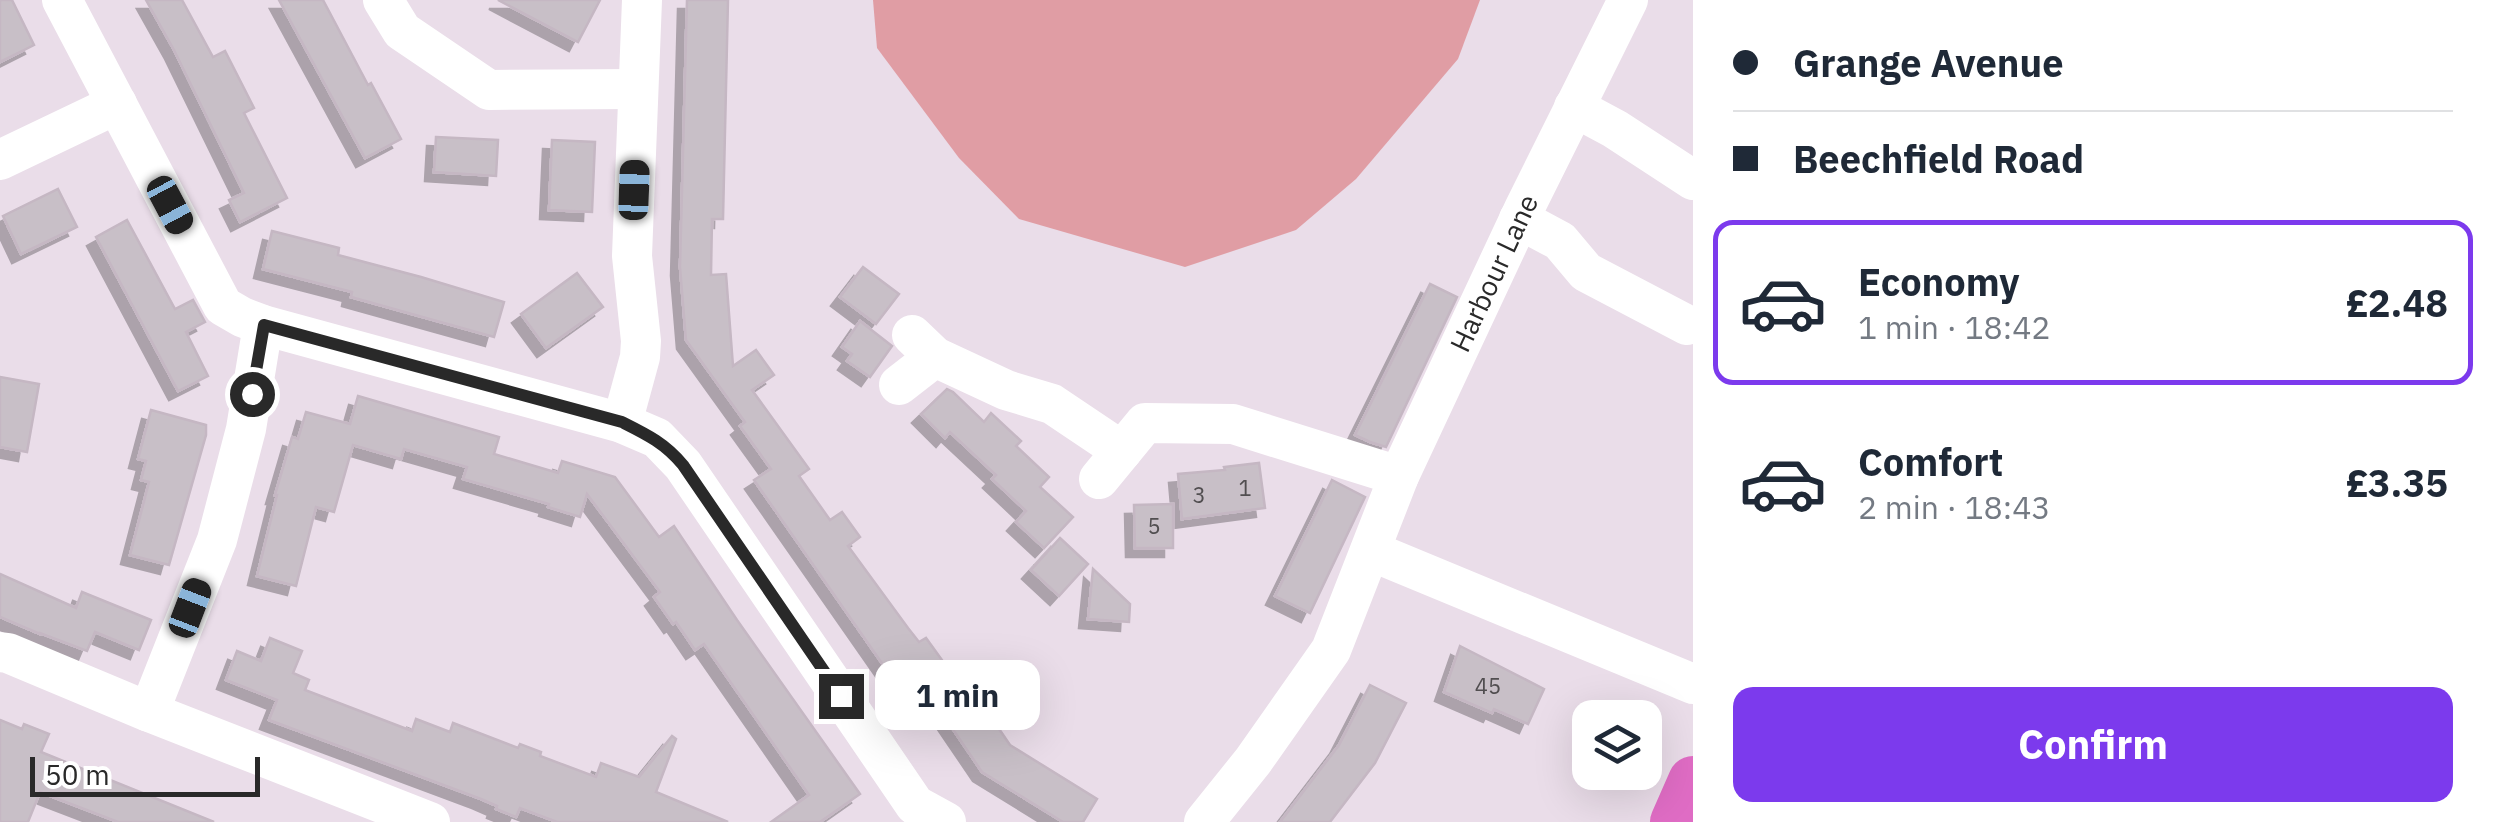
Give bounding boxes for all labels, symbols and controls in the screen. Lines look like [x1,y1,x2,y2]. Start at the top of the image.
text: Grange Avenue [1793,38,2064,87]
text: Beechfield Road [1793,134,2084,183]
car [618,159,650,221]
car [143,171,197,239]
street label: Harbour Lane [1441,188,1546,358]
text: Economy [1858,257,2020,306]
icon: car [1738,258,1828,348]
text: £2.48 [2346,278,2448,327]
text: 1 min · 18:42 [1858,306,2051,348]
route start [230,372,275,417]
text: Comfort [1858,437,2003,486]
icon: car [1738,438,1828,528]
text: £3.35 [2346,458,2448,507]
house number: 1 [1238,473,1252,502]
house number: 3 [1192,480,1206,509]
text: 2 min · 18:43 [1858,486,2051,528]
house number: 5 [1147,511,1161,540]
car [165,575,215,641]
callout: 1 min [876,661,1041,731]
house number: 45 [1475,671,1501,700]
route end [819,674,864,719]
text: 1 min [916,674,999,716]
button: Confirm [1733,687,2453,802]
map controls [1572,700,1662,790]
button: layers [1572,700,1662,790]
scale bar [30,752,260,796]
text: 50 m [45,756,110,793]

